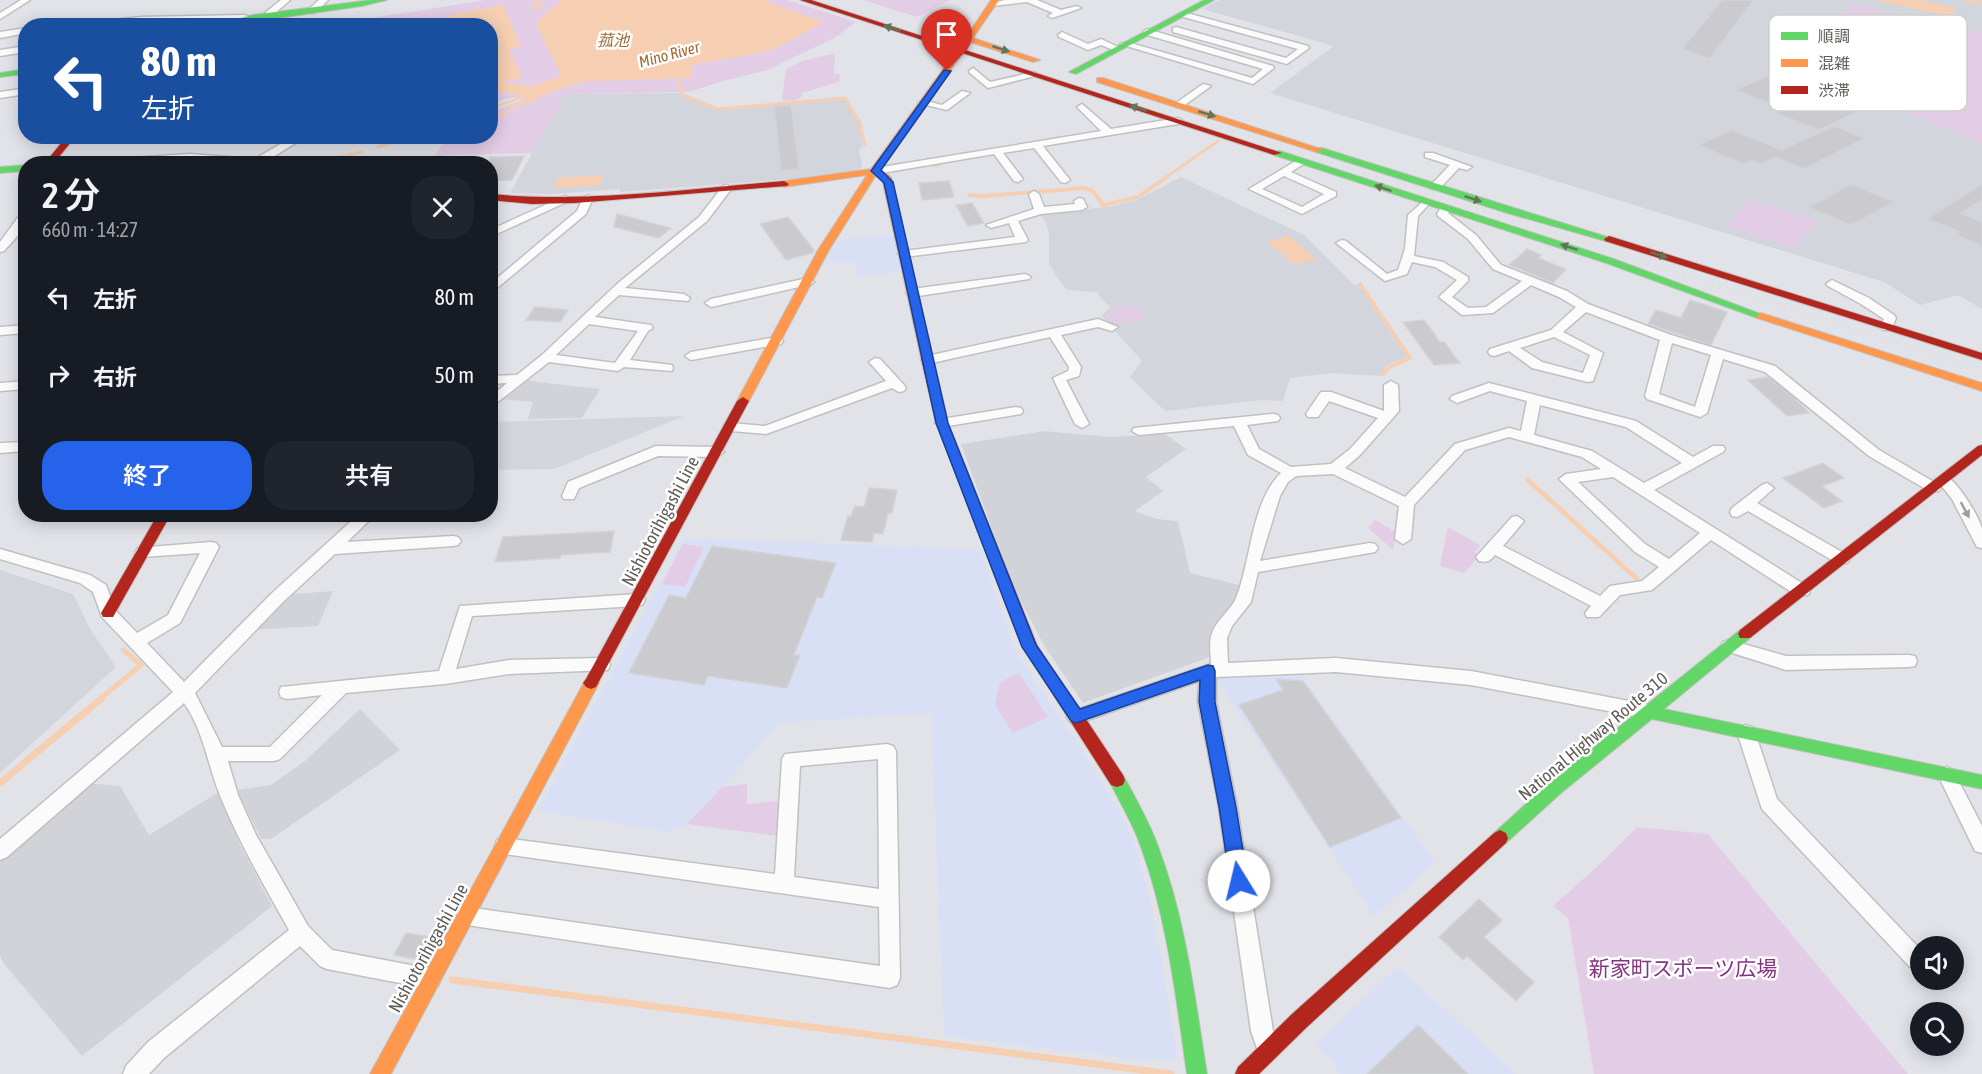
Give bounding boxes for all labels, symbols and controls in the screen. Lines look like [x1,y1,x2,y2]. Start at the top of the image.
pin [921,9,972,71]
legend [1769,15,1967,111]
icon: arrive [930,18,963,51]
one-way arrow [883,23,901,32]
text: 順調 [1818,27,1850,45]
water label: 菰池 [597,31,631,49]
text: 80 m [141,37,216,85]
water label: Mino River [637,37,702,71]
icon: left [42,42,120,120]
one-way arrow [992,44,1010,54]
text: 混雑 [1818,54,1850,72]
text: 渋滞 [1818,81,1850,99]
text: 左折 [141,93,195,124]
one-way arrow [1129,103,1147,112]
one-way arrow [1198,110,1216,119]
text: 2 分 [42,174,100,216]
button: close [411,176,474,239]
one-way arrow [1374,182,1392,192]
one-way arrow [1464,195,1482,204]
text: 660 m · 14:27 [42,218,138,241]
one-way arrow [1560,242,1578,251]
one-way arrow [1650,250,1668,260]
icon: left [42,281,75,314]
text: 80 m [434,284,474,310]
text: 左折 [93,286,137,312]
icon: right [42,359,75,392]
text: 50 m [434,362,474,388]
text: 右折 [93,364,137,390]
button: 終了 [42,441,252,510]
button: 共有 [264,441,474,510]
street label: Nishiotorihigashi Line [617,453,703,589]
one-way arrow [1960,502,1970,519]
street label: National Highway Route 310 [1514,667,1672,805]
position arrow [1207,849,1271,913]
street label: Nishiotorihigashi Line [384,880,472,1016]
map controls [1910,936,1964,1056]
button: sound [1910,936,1964,990]
park label: 新家町スポーツ広場 [1589,956,1777,980]
button: search [1910,1002,1964,1056]

